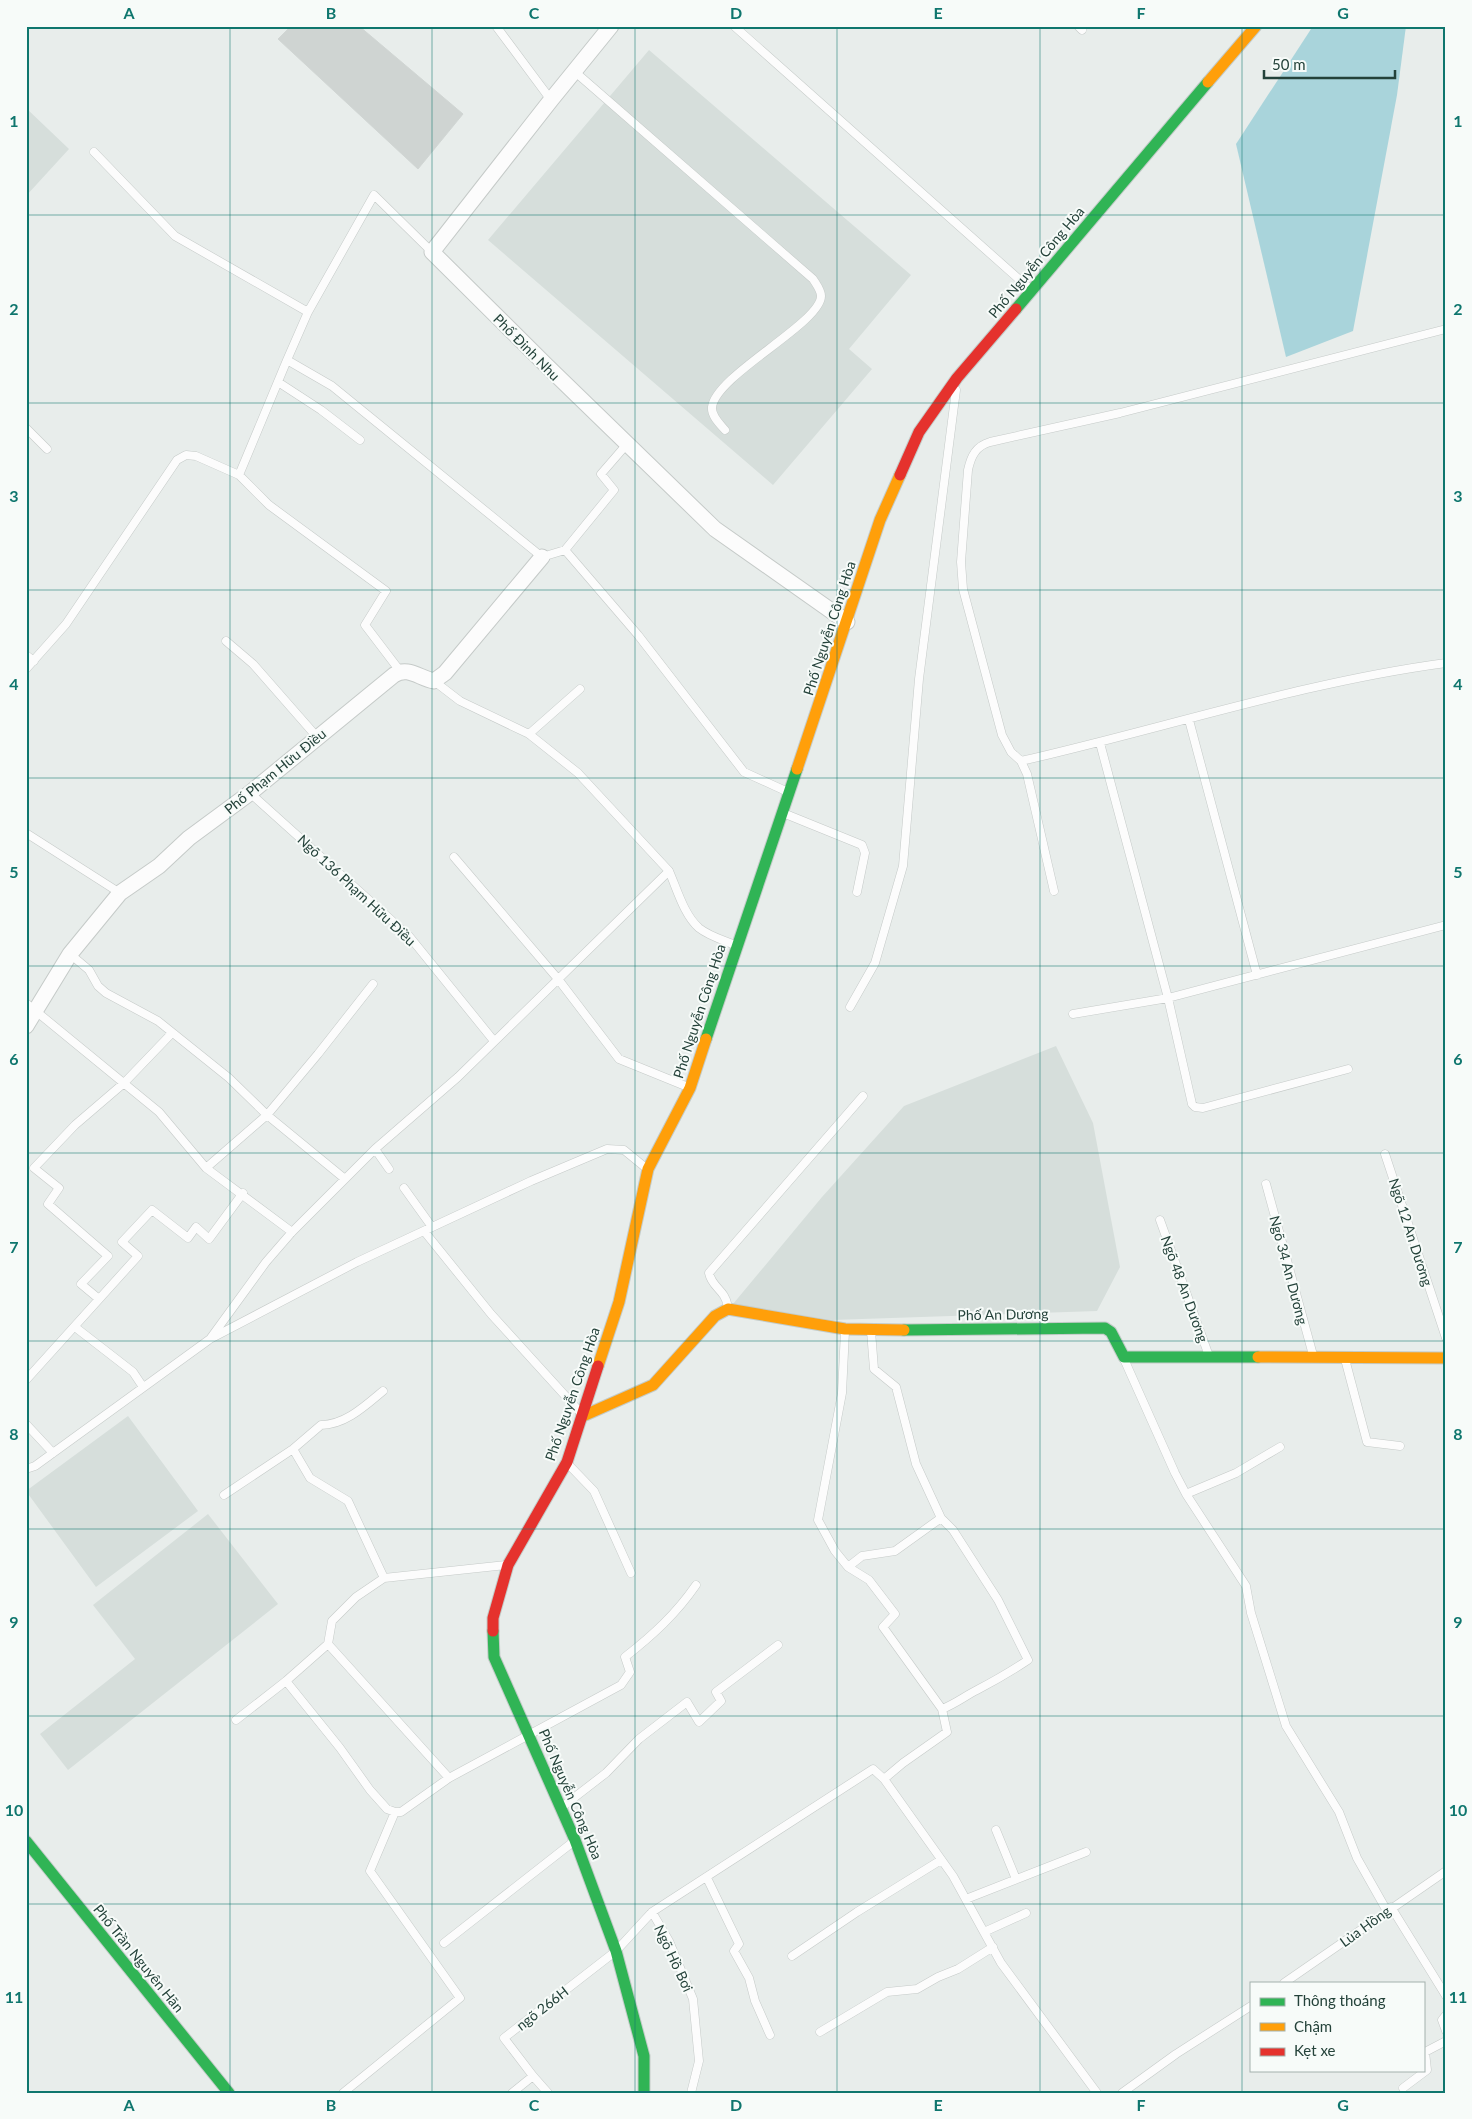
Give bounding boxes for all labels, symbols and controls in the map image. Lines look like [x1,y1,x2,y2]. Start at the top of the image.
text: A [122,3,135,22]
text: B [326,3,336,22]
text: C [529,3,540,22]
text: D [730,3,742,22]
text: E [933,3,943,22]
text: F [1136,3,1146,22]
text: G [1337,3,1349,22]
scale bar [1264,48,1396,80]
text: 50 m [1272,55,1306,73]
text: 1 [9,111,19,130]
text: 1 [1453,111,1463,130]
street label: Phố Nguyễn Công Hòa [984,203,1088,321]
text: 2 [9,299,19,318]
text: 2 [1453,299,1463,318]
street label: Phố Đinh Nhu [490,310,564,384]
text: 3 [9,486,19,505]
text: 3 [1453,486,1463,505]
street label: Phố Nguyễn Công Hòa [799,559,859,697]
text: 4 [9,674,19,693]
text: 4 [1453,674,1463,693]
street label: Phố Phạm Hữu Điều [221,725,329,817]
street label: Ngõ 136 Phạm Hữu Điều [294,831,420,949]
text: 5 [9,862,19,881]
text: 5 [1453,862,1463,881]
street label: Phố Nguyễn Công Hòa [669,942,729,1080]
text: 6 [9,1049,19,1068]
text: 6 [1453,1049,1463,1068]
street label: Ngõ 12 An Dương [1386,1176,1436,1288]
street label: Ngõ 34 An Dương [1266,1214,1312,1326]
street label: Ngõ 48 An Dương [1158,1233,1212,1345]
text: 7 [9,1237,19,1256]
text: 7 [1453,1237,1463,1256]
street label: Phố An Dương [957,1305,1049,1323]
street label: Phố Nguyễn Công Hòa [541,1325,603,1463]
text: 8 [9,1424,19,1443]
text: 8 [1453,1424,1463,1443]
text: 9 [9,1612,19,1631]
text: 9 [1453,1612,1463,1631]
street label: Phố Nguyễn Công Hòa [536,1726,606,1862]
text: 10 [5,1800,23,1819]
text: 10 [1449,1800,1467,1819]
street label: Phố Trần Nguyên Hãn [90,1901,188,2015]
street label: Lủa Hồng [1336,1902,1394,1950]
street label: Ngõ Hồ Bơi [651,1922,697,1994]
street label: ngõ 266H [513,1982,571,2034]
legend [1250,1982,1424,2072]
text: 11 [5,1987,23,2006]
text: 11 [1449,1987,1467,2006]
text: Thông thoáng [1294,1991,1386,2009]
text: Chậm [1294,2017,1332,2035]
text: Kẹt xe [1294,2041,1336,2059]
text: A [122,2095,135,2114]
text: B [326,2095,336,2114]
text: C [529,2095,540,2114]
text: D [730,2095,742,2114]
text: E [933,2095,943,2114]
text: F [1136,2095,1146,2114]
text: G [1337,2095,1349,2114]

